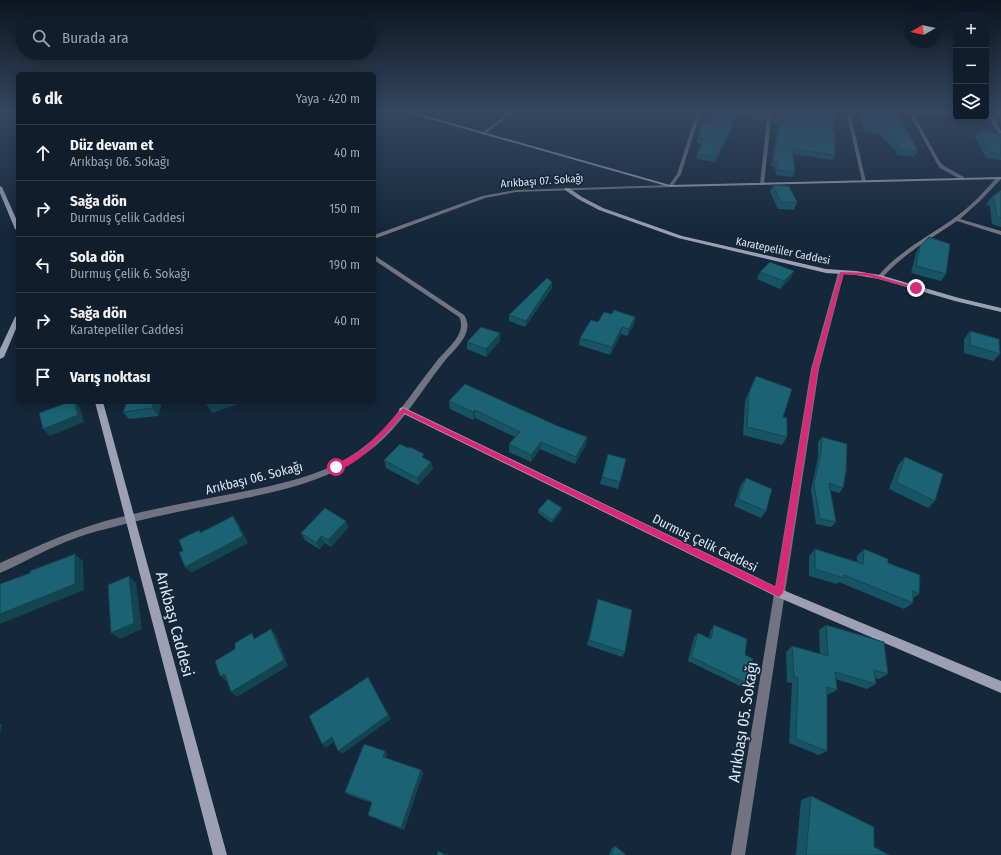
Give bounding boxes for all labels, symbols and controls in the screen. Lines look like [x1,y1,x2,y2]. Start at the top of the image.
north arrow [905,12,941,48]
map controls [953,12,989,120]
button: + [953,12,989,48]
search box [16,16,376,60]
icon: search [30,27,52,49]
text: Burada ara [62,29,129,47]
button: − [953,48,989,84]
button: layers [953,84,989,120]
text: 6 dk [32,88,62,109]
text: Yaya · 420 m [296,91,360,106]
text: Düz devam et [70,136,153,154]
icon: ahead [32,142,54,164]
text: 40 m [334,145,360,160]
text: Arıkbaşı 06. Sokağı [70,154,169,169]
street label: Arıkbaşı 07. Sokağı [500,172,584,190]
text: Sağa dön [70,192,127,210]
icon: right [32,198,54,220]
text: 150 m [329,201,360,216]
text: Durmuş Çelik Caddesi [70,210,185,225]
street label: Karatepeliler Caddesi [735,235,832,267]
text: Sola dön [70,248,124,266]
icon: left [32,254,54,276]
text: 190 m [329,257,360,272]
text: Durmuş Çelik 6. Sokağı [70,266,190,281]
route end [907,279,925,297]
text: Sağa dön [70,304,127,322]
icon: right [32,310,54,332]
text: 40 m [334,313,360,328]
text: Karatepeliler Caddesi [70,322,184,337]
icon: arrive [32,366,54,388]
text: Varış noktası [70,368,150,386]
route start [327,458,345,476]
street label: Arıkbaşı 06. Sokağı [204,459,304,497]
street label: Durmuş Çelik Caddesi [650,511,760,575]
street label: Arıkbaşı Caddesi [152,569,198,679]
street label: Arıkbaşı 05. Sokağı [724,660,762,784]

